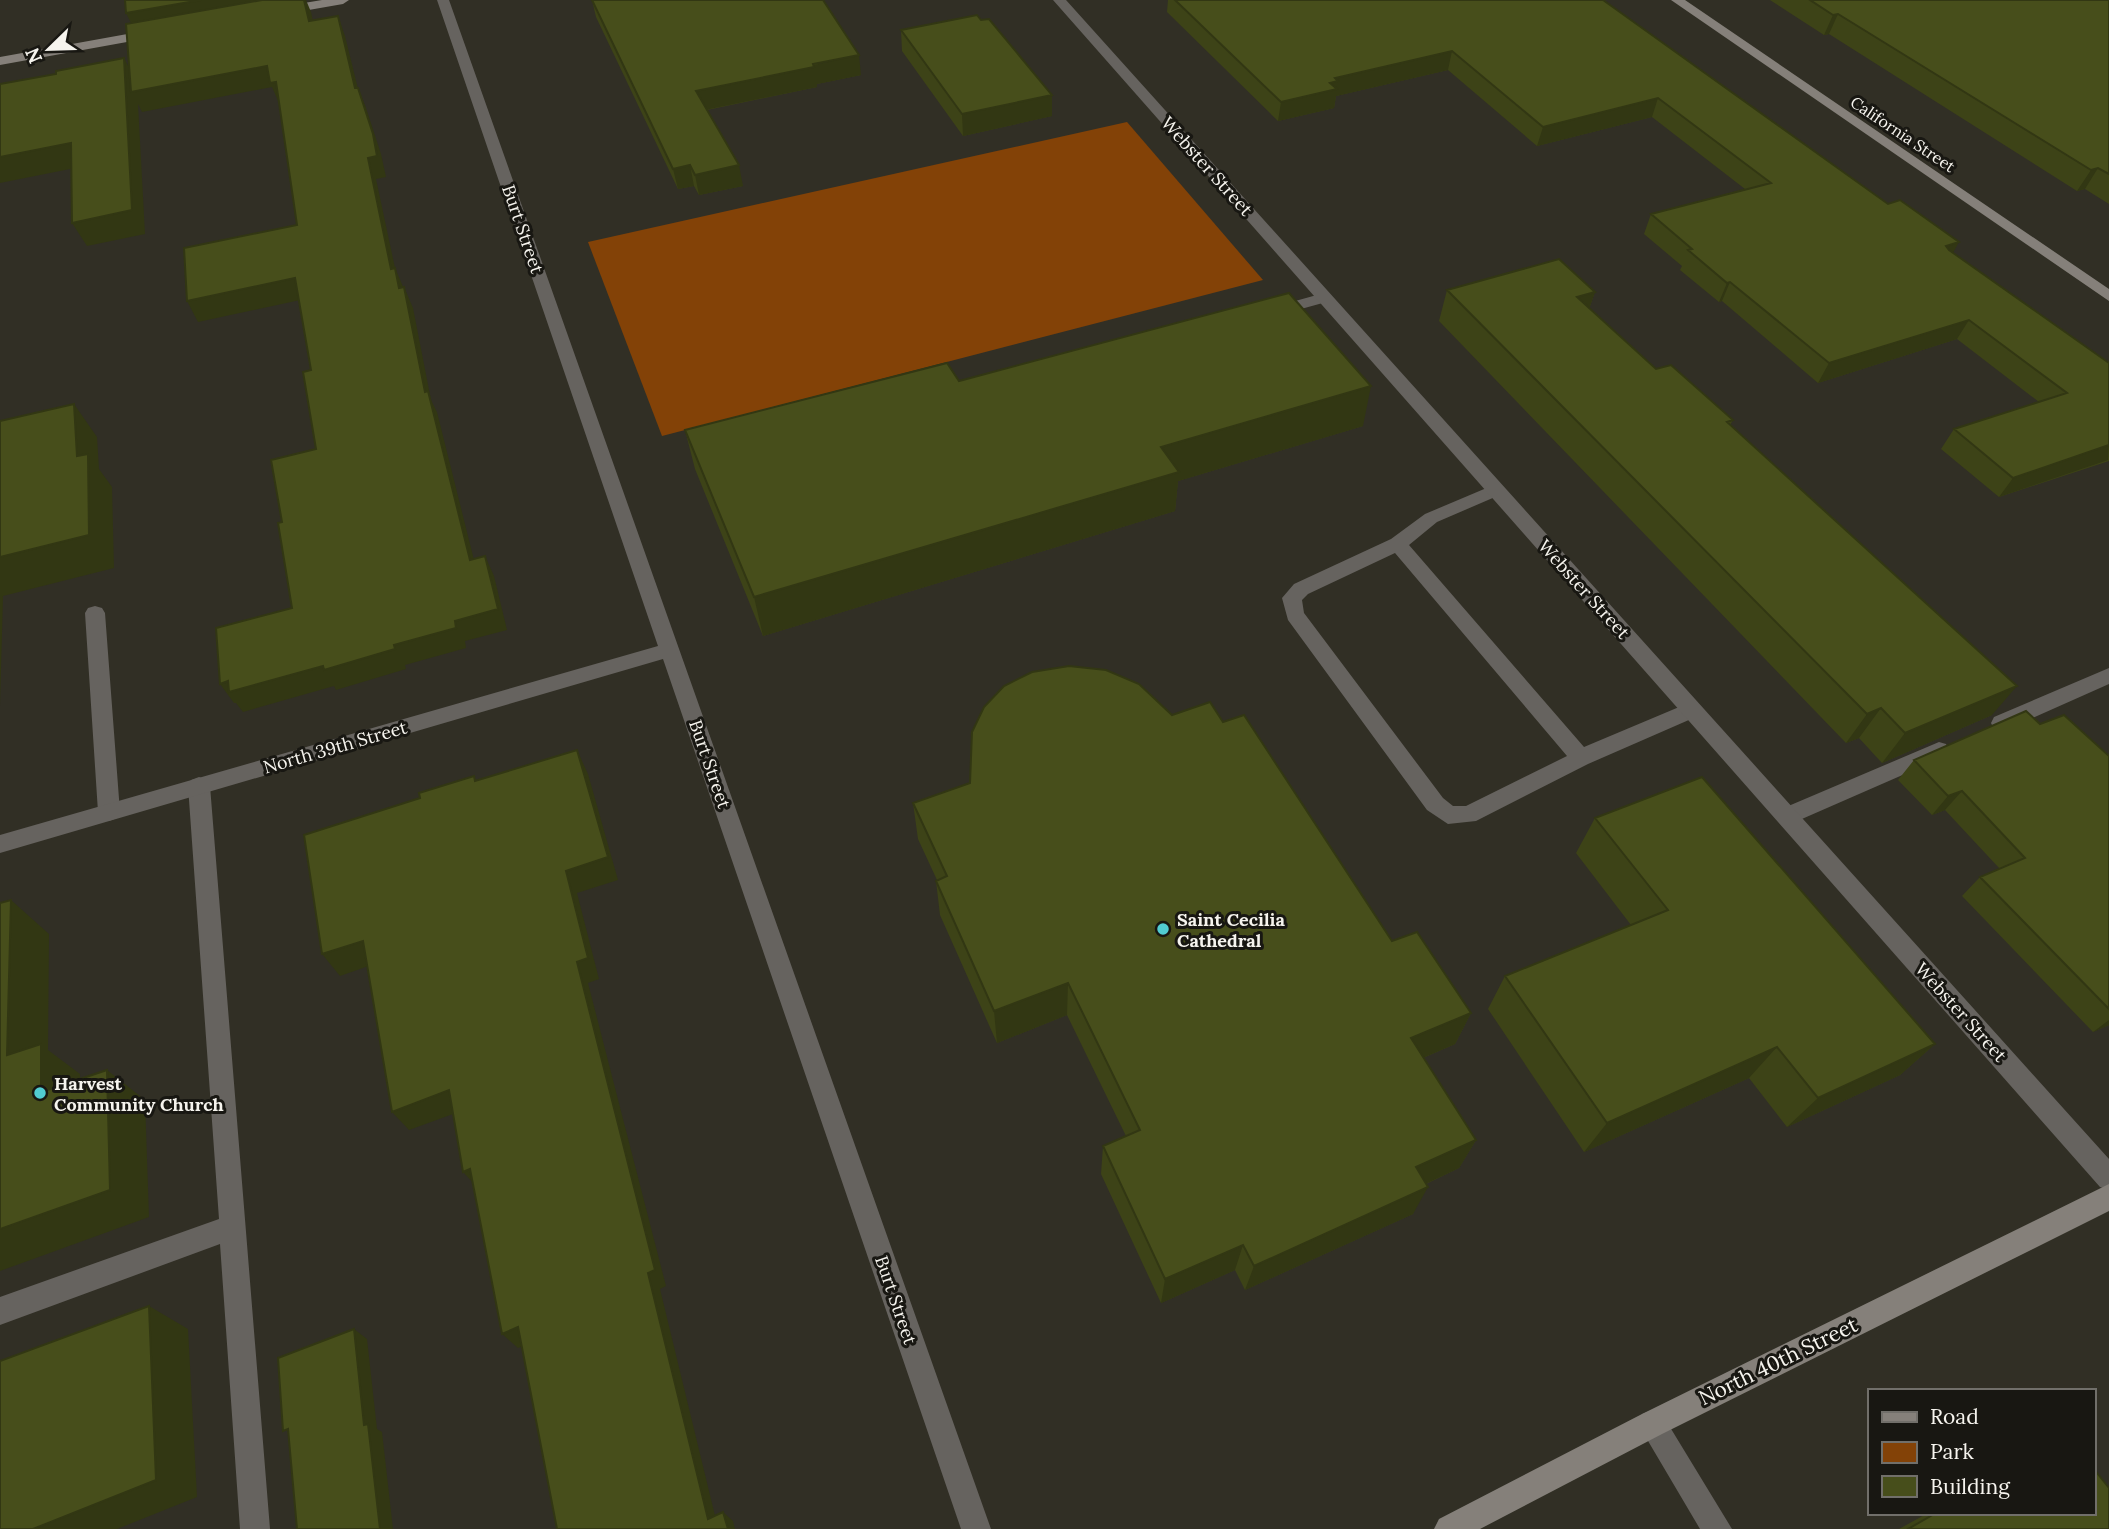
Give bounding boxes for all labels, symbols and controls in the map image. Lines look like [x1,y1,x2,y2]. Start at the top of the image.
north arrow [14,14,84,84]
text: N [19,44,47,67]
street label: California Street [1847,92,1960,177]
street label: Webster Street [1156,111,1258,221]
street label: Burt Street [497,182,549,276]
street label: Webster Street [1533,534,1635,644]
street label: North 39th Street [260,715,410,779]
street label: Burt Street [684,717,736,811]
place label: Saint Cecilia Cathedral [1177,908,1285,952]
marker: Saint Cecilia Cathedral [1155,921,1171,937]
street label: Webster Street [1910,957,2012,1067]
place label: Harvest Community Church [54,1072,224,1116]
marker: Harvest Community Church [32,1085,48,1101]
street label: Burt Street [870,1253,922,1347]
street label: North 40th Street [1694,1310,1863,1411]
legend [1868,1389,2095,1515]
text: Road [1930,1403,1979,1430]
text: Park [1930,1438,1974,1465]
text: Building [1930,1473,2010,1500]

